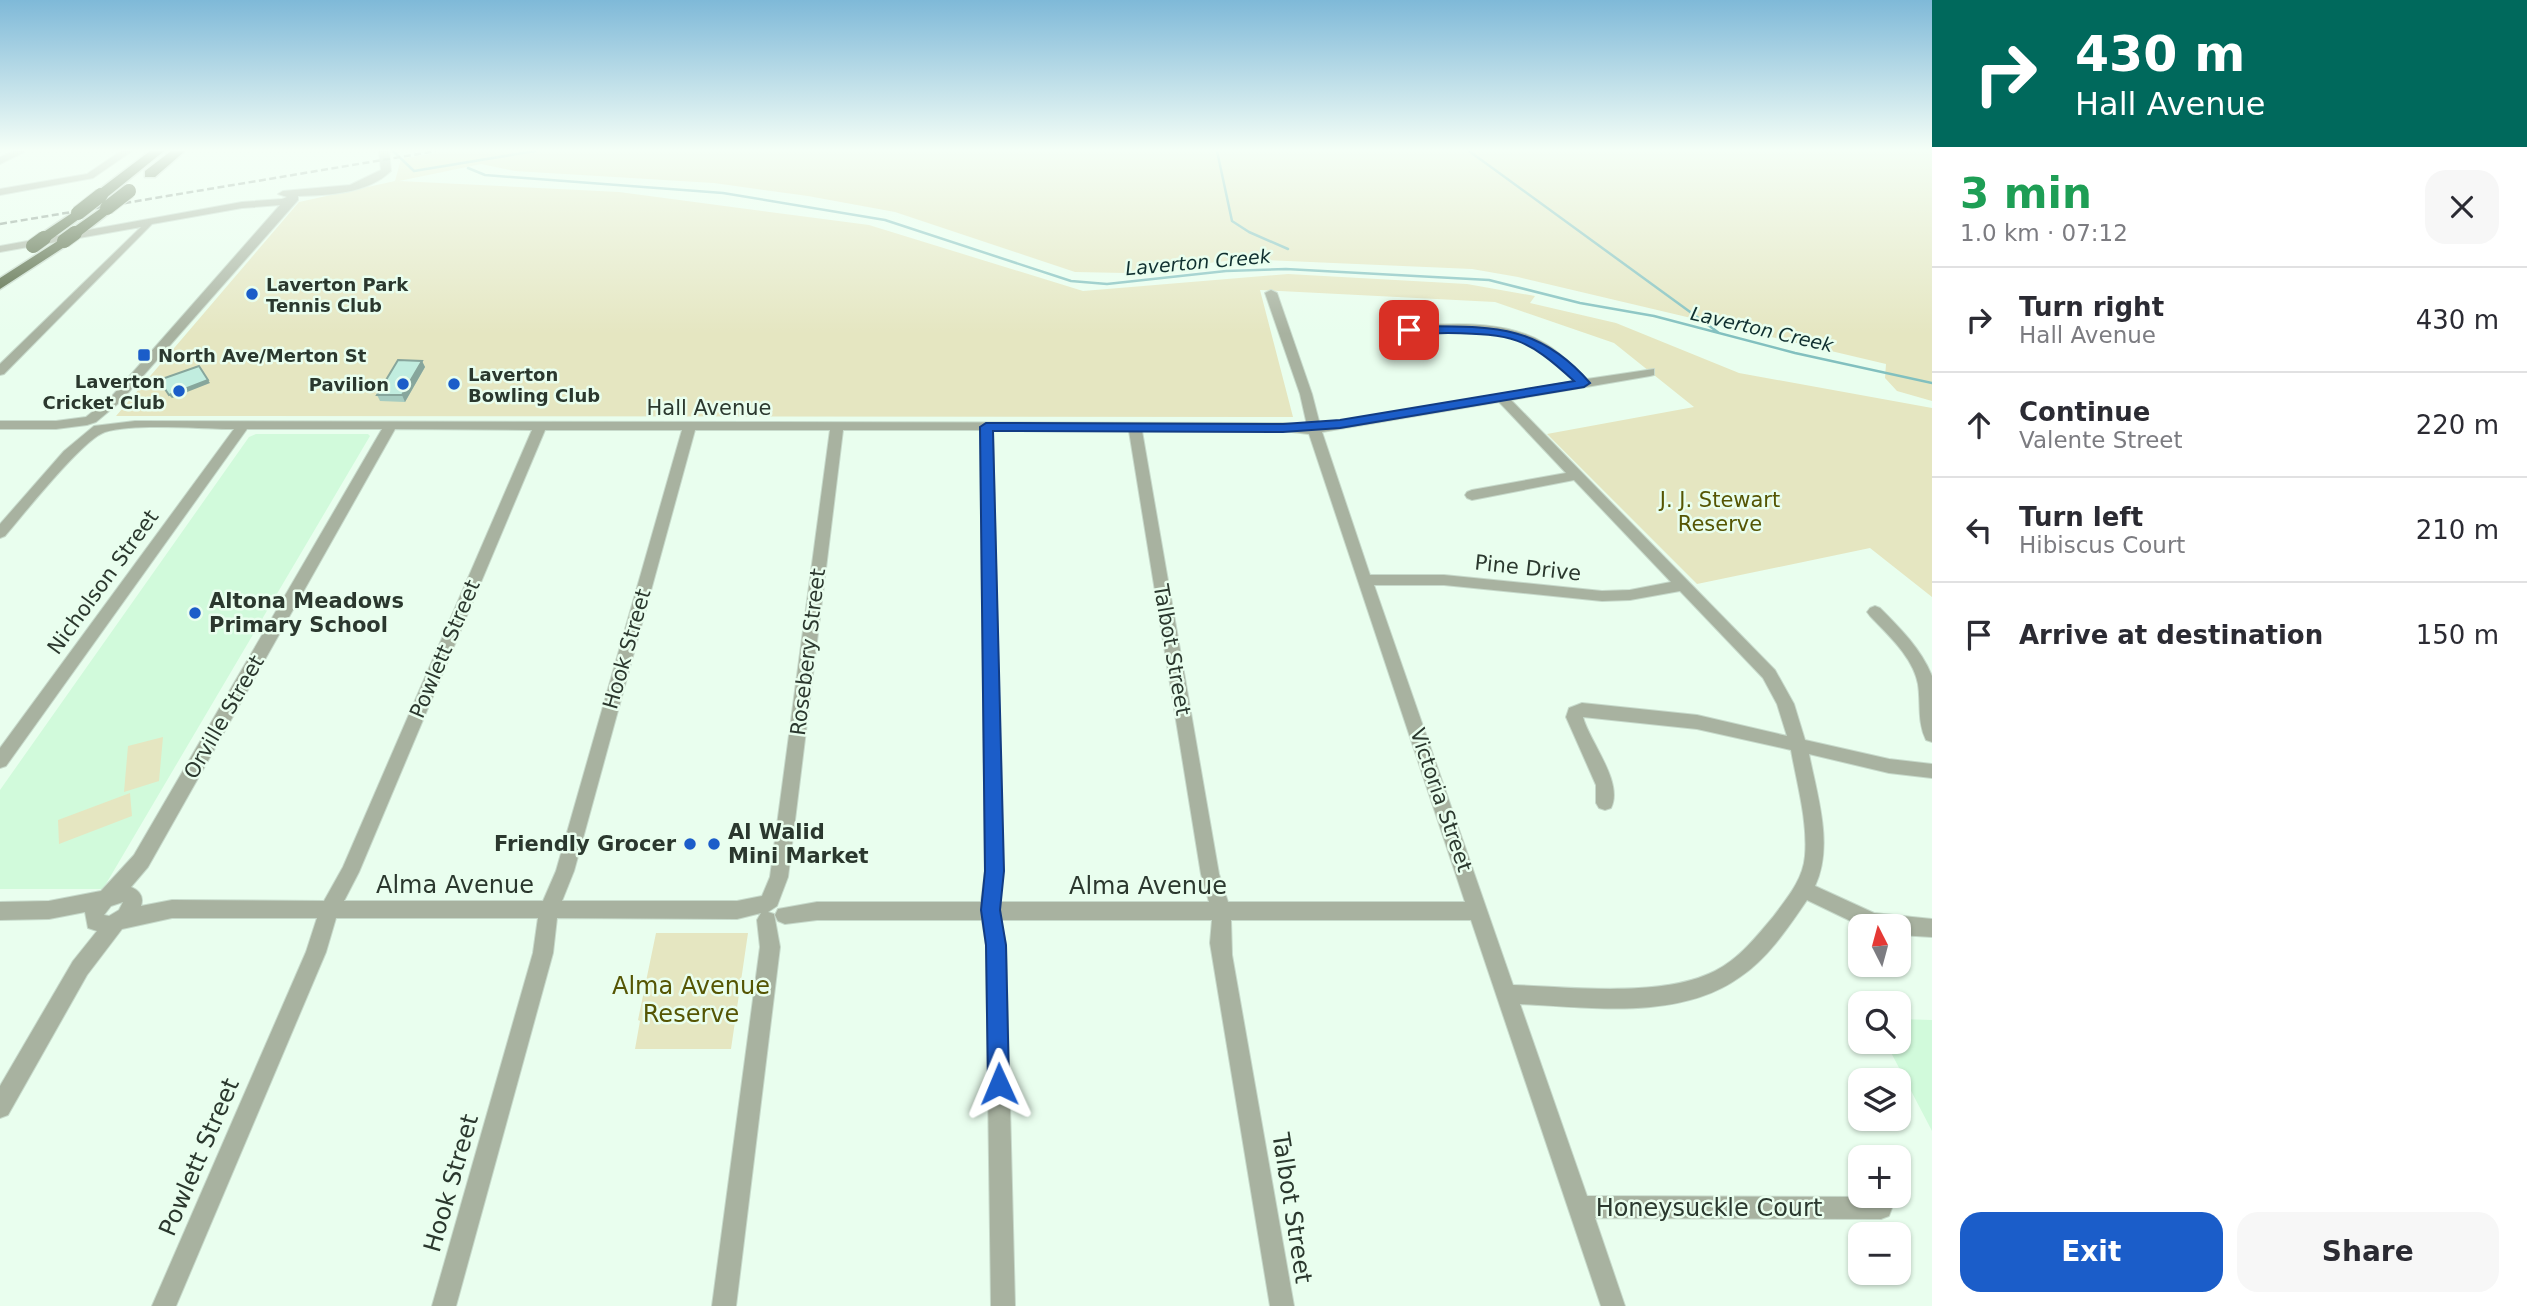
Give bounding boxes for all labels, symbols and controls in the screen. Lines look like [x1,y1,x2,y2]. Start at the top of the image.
text: 430 m [2075,26,2245,83]
icon: right [1960,28,2051,119]
text: Hall Avenue [2075,85,2266,123]
text: 3 min [1960,169,2092,218]
button: close [2425,170,2499,244]
text: 1.0 km · 07:12 [1960,220,2128,246]
water label: Laverton Creek [1125,245,1272,279]
place label: Laverton Park Tennis Club [266,274,409,316]
marker: Laverton Park Tennis Club [244,286,260,302]
text: Turn right [2019,292,2164,322]
pin [1379,300,1439,360]
icon: right [1960,301,1998,339]
water label: Laverton Creek [1689,302,1836,356]
text: 430 m [2416,305,2499,335]
icon: arrive [1390,311,1428,349]
text: Hall Avenue [2019,322,2156,348]
place label: North Ave/Merton St [158,345,367,366]
marker: North Ave/Merton St [136,347,152,363]
place label: Laverton Bowling Club [468,364,600,406]
place label: Laverton Cricket Club [42,371,165,413]
place label: Pavilion [309,374,389,395]
marker: Pavilion [395,376,411,392]
marker: Laverton Bowling Club [446,376,462,392]
marker: Laverton Cricket Club [171,383,187,399]
street label: Hall Avenue [646,396,772,420]
text: Continue [2019,397,2150,427]
icon: ahead [1960,406,1998,444]
text: 220 m [2416,410,2499,440]
text: Valente Street [2019,427,2183,453]
park label: J. J. Stewart Reserve [1658,488,1780,536]
text: Turn left [2019,502,2143,532]
street label: Nicholson Street [43,505,163,659]
icon: left [1960,511,1998,549]
text: 210 m [2416,515,2499,545]
text: Hibiscus Court [2019,532,2185,558]
street label: Pine Drive [1474,550,1582,586]
street label: Rosebery Street [786,567,830,737]
street label: Powlett Street [405,576,485,722]
street label: Talbot Street [1148,581,1195,718]
street label: Hook Street [598,586,656,712]
place label: Altona Meadows Primary School [209,589,404,637]
marker: Altona Meadows Primary School [187,605,203,621]
icon: arrive [1960,616,1998,654]
text: Arrive at destination [2019,620,2323,650]
text: 150 m [2416,620,2499,650]
street label: Orville Street [179,651,269,783]
street label: Victoria Street [1405,725,1477,875]
place label: Al Walid Mini Market [728,820,869,868]
place label: Friendly Grocer [494,832,677,856]
marker: Friendly Grocer [682,836,698,852]
marker: Al Walid Mini Market [706,836,722,852]
street label: Alma Avenue [376,871,534,899]
street label: Alma Avenue [1069,872,1227,900]
north arrow [1848,914,1911,976]
map controls [1848,914,1911,1285]
park label: Alma Avenue Reserve [612,972,770,1028]
button: search [1848,991,1911,1054]
position arrow [962,1047,1036,1121]
button: layers [1848,1068,1911,1131]
street label: Powlett Street [153,1074,245,1240]
street label: Hook Street [418,1111,484,1255]
street label: Talbot Street [1266,1130,1318,1285]
button: + [1848,1145,1911,1208]
street label: Honeysuckle Court [1596,1194,1822,1222]
button: Exit [1960,1212,2223,1292]
button: Share [2237,1212,2499,1292]
button: − [1848,1222,1911,1285]

